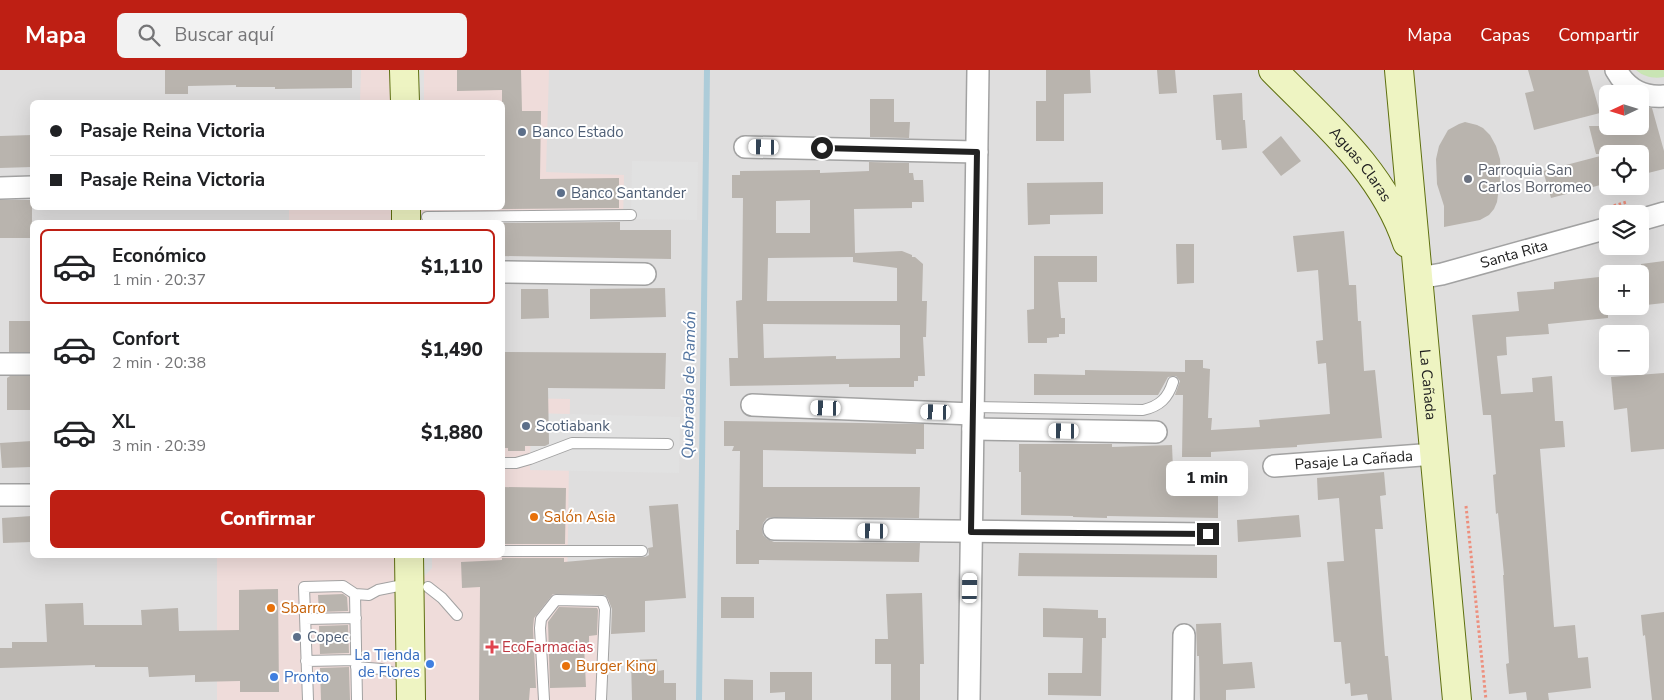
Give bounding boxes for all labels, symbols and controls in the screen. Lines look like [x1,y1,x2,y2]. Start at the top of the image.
search box [117,13,467,58]
text: Mapa [25,19,87,51]
icon: search [135,21,163,49]
text: Buscar aquí [175,22,274,48]
text: Mapa [1407,23,1452,47]
text: Capas [1480,23,1530,47]
text: Compartir [1558,23,1639,47]
north arrow [1599,85,1649,135]
map controls [1599,85,1649,375]
text: Pasaje Reina Victoria [80,118,265,144]
place label: Banco Estado [532,122,624,142]
street label: Aguas Claras [1325,123,1396,205]
marker: Banco Estado [516,126,528,138]
route start [811,137,833,159]
car [748,139,779,155]
button: locate [1599,145,1649,195]
place label: Parroquia San Carlos Borromeo [1478,160,1592,197]
text: Pasaje Reina Victoria [80,167,265,193]
marker: Parroquia San Carlos Borromeo [1462,173,1474,185]
place label: Banco Santander [571,183,687,203]
marker: Banco Santander [555,187,567,199]
button: layers [1599,205,1649,255]
street label: Santa Rita [1478,235,1550,273]
text: Económico [112,243,206,269]
icon: car [52,244,97,289]
text: $1,110 [421,254,483,280]
button: + [1599,265,1649,315]
text: 1 min · 20:37 [112,269,206,291]
water label: Quebrada de Ramón [677,311,701,459]
button: − [1599,325,1649,375]
text: Confort [112,326,179,352]
icon: car [52,327,97,372]
text: $1,490 [421,337,483,363]
street label: La Cañada [1415,348,1441,421]
text: 2 min · 20:38 [112,352,206,374]
car [810,400,841,416]
car [920,404,951,420]
text: XL [112,409,135,435]
icon: car [52,410,97,455]
place label: Scotiabank [536,416,610,436]
text: $1,880 [421,420,483,446]
marker: Scotiabank [520,420,532,432]
car [1048,423,1079,439]
text: 3 min · 20:39 [112,435,206,457]
street label: Pasaje La Cañada [1294,446,1414,474]
callout: 1 min [1167,462,1249,496]
text: 1 min [1186,467,1228,489]
button: Confirmar [50,490,485,548]
place label: Salón Asia [544,507,616,527]
marker: Salón Asia [528,511,540,523]
car [857,523,888,539]
route end [1197,523,1219,545]
car [962,573,977,603]
place label: Sbarro [281,598,326,618]
marker: Sbarro [265,602,277,614]
place label: Copec [307,627,349,647]
marker: Copec [291,631,303,643]
place label: EcoFarmacias [502,637,593,657]
marker: EcoFarmacias [486,641,498,653]
place label: La Tienda de Flores [354,645,420,682]
place label: Burger King [576,656,656,676]
marker: La Tienda de Flores [424,658,436,670]
marker: Burger King [560,660,572,672]
place label: Pronto [284,667,329,687]
marker: Pronto [268,671,280,683]

